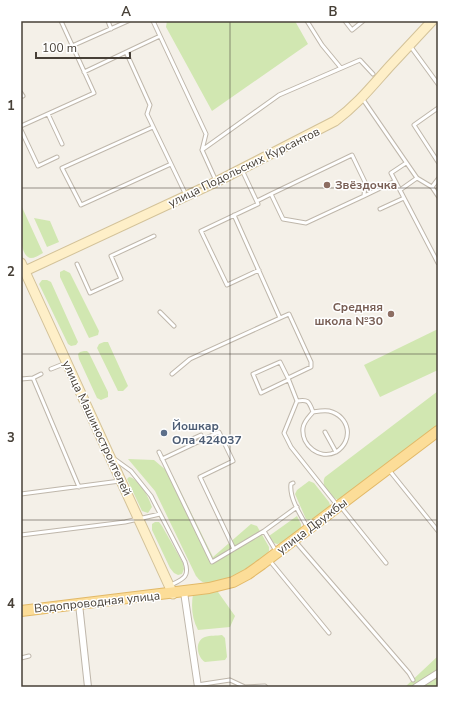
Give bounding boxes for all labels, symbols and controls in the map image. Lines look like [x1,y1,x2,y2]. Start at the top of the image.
text: A [121,3,131,21]
text: B [329,3,338,21]
scale bar [36,34,130,60]
text: 100 m [42,40,77,56]
text: 1 [7,97,15,115]
street label: улица Подольских Курсантов [166,123,323,211]
place label: Звёздочка [335,177,397,193]
marker: Звёздочка [322,180,332,190]
text: 2 [7,263,15,281]
place label: Средняя школа №30 [315,299,383,329]
marker: Средняя школа №30 [386,309,396,319]
street label: улица Машиностроителей [59,358,135,498]
place label: Йошкар Ола 424037 [172,418,242,448]
marker: Йошкар Ола 424037 [159,428,169,438]
text: 3 [7,429,15,447]
street label: улица Дружбы [274,494,350,558]
street label: Водопроводная улица [33,587,161,617]
text: 4 [7,595,15,613]

